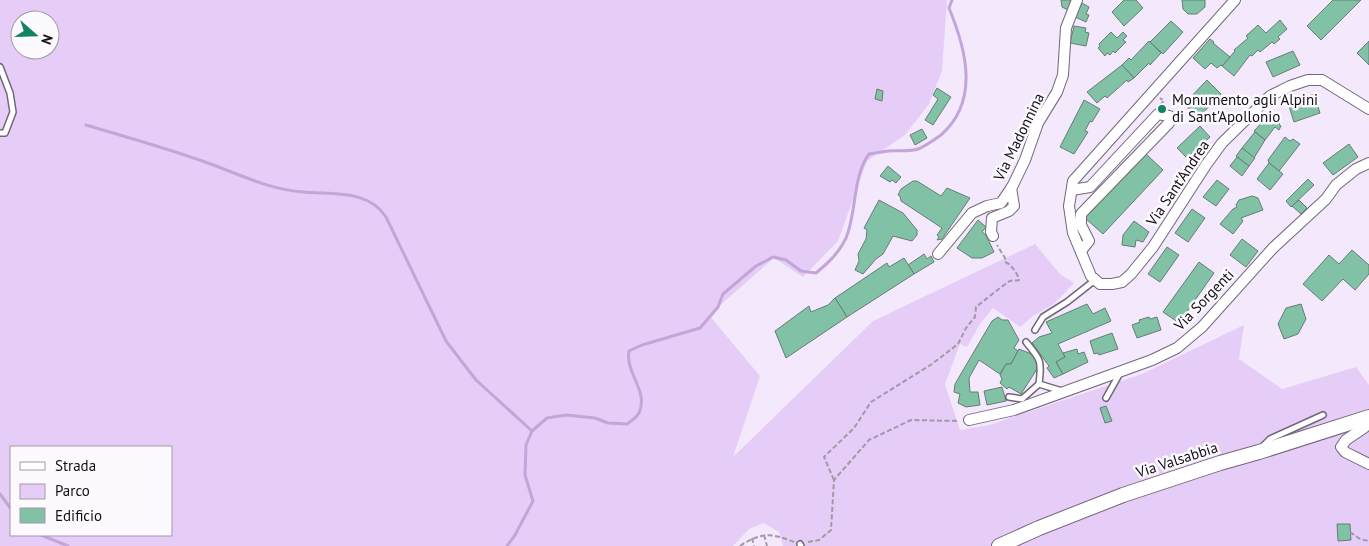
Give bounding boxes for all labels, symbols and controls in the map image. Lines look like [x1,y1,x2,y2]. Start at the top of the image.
north arrow [10,10,60,60]
text: N [37,32,57,47]
street label: Via Madonnina [989,90,1048,185]
place label: Monumento agli Alpini di Sant'Apollonio [1172,90,1318,126]
marker: Monumento agli Alpini di Sant'Apollonio [1156,103,1168,115]
street label: Via Sant'Andrea [1141,136,1213,230]
street label: Via Sorgenti [1169,265,1238,335]
street label: Via Valsabbia [1133,437,1220,482]
legend [10,446,172,536]
text: Strada [55,456,96,475]
text: Parco [55,481,90,500]
text: Edificio [55,506,102,525]

